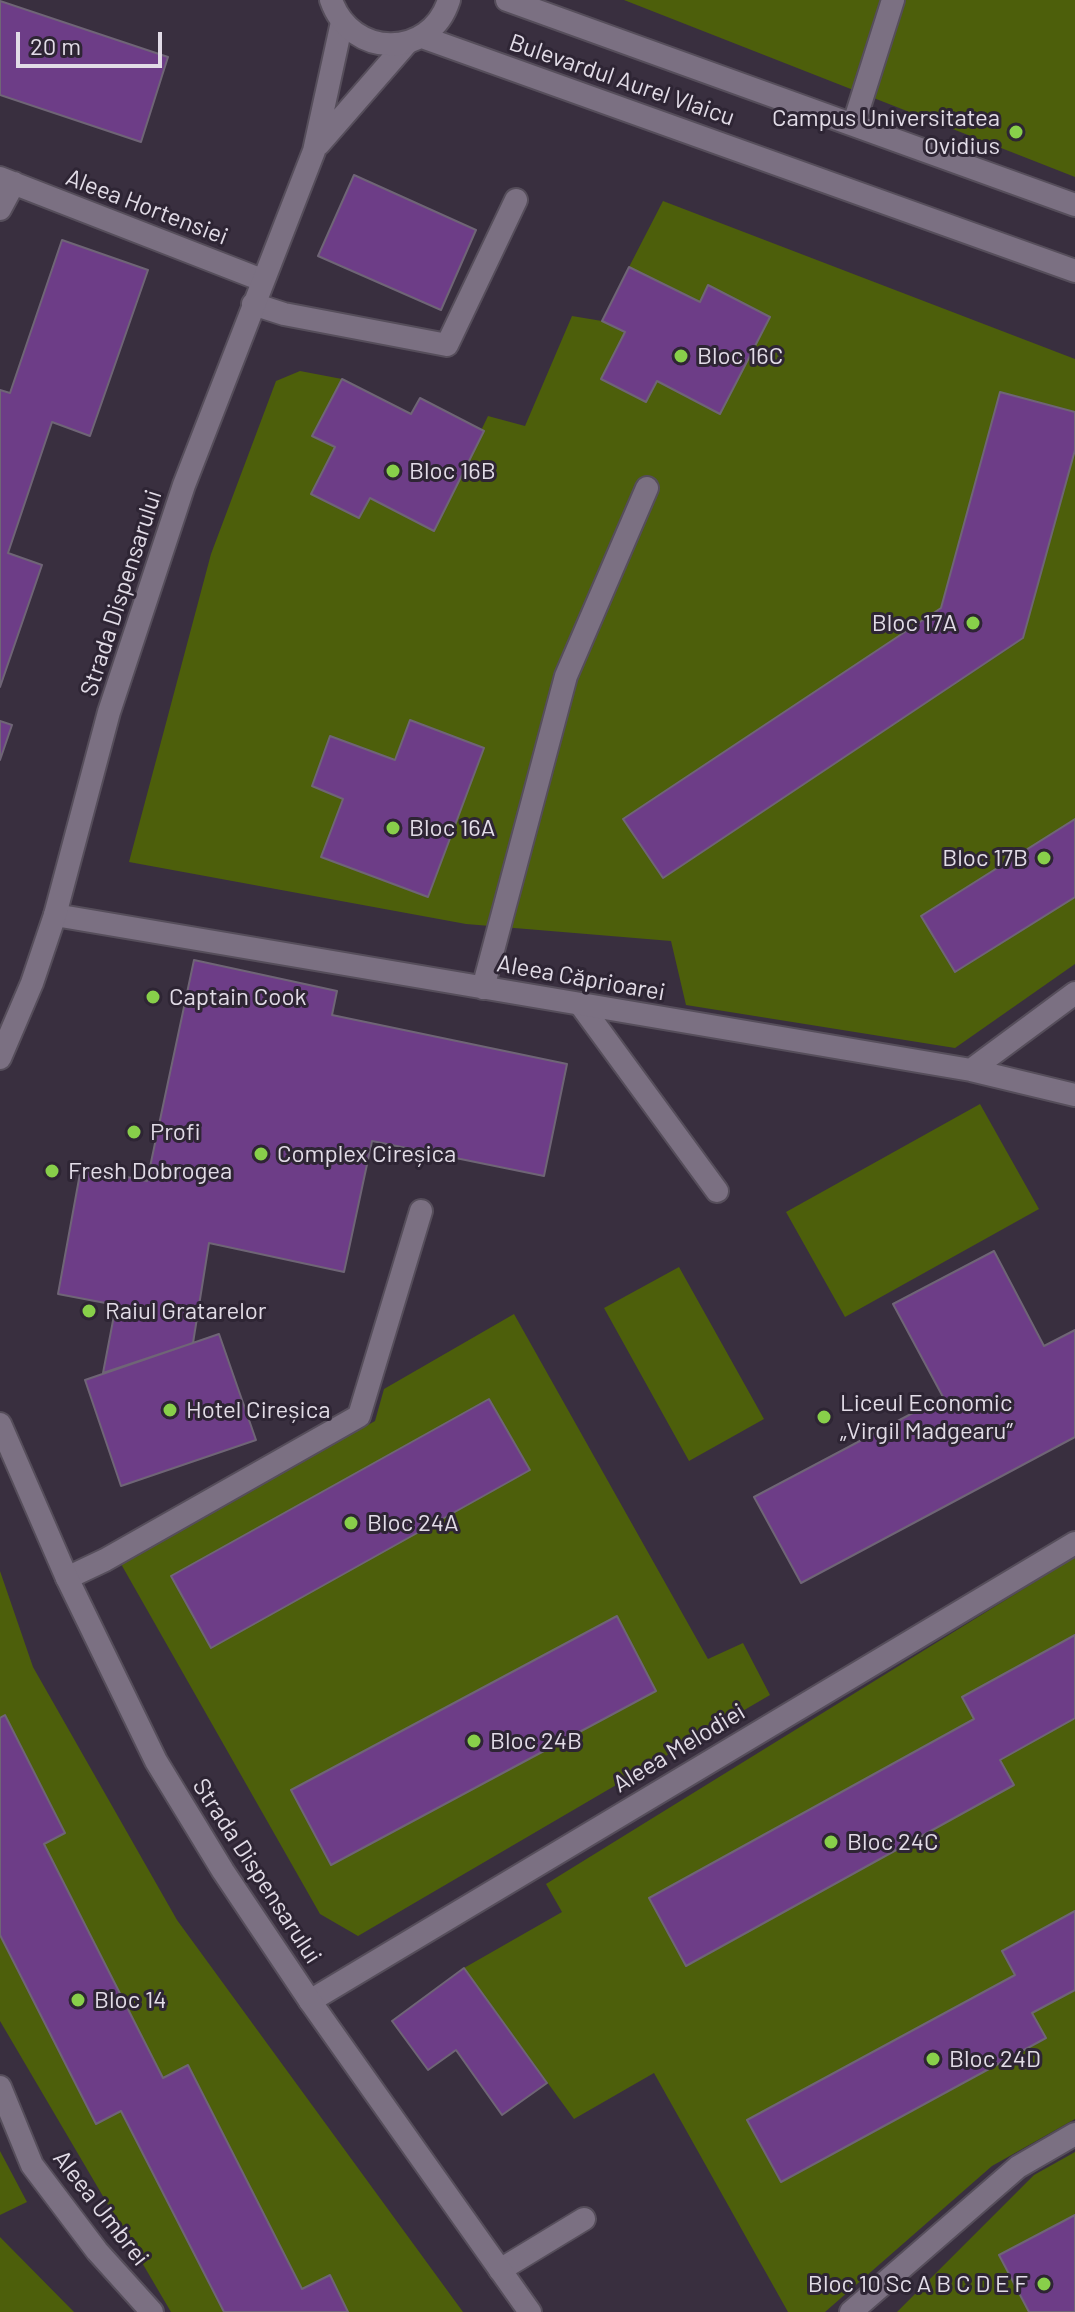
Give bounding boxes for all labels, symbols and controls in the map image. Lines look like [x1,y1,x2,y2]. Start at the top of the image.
scale bar [20,16,166,66]
street label: Bulevardul Aurel Vlaicu [506,28,738,132]
text: 20 m [30,31,81,60]
place label: Campus Universitatea Ovidius [772,104,1000,160]
marker: Campus Universitatea Ovidius [1007,123,1025,141]
street label: Aleea Hortensiei [62,163,232,251]
place label: Bloc 16C [697,342,783,370]
marker: Bloc 16C [672,347,690,365]
place label: Bloc 16B [409,457,496,485]
marker: Bloc 16B [384,462,402,480]
street label: Strada Dispensarului [74,486,168,700]
place label: Bloc 17A [872,609,957,637]
marker: Bloc 17A [964,614,982,632]
place label: Bloc 16A [409,814,495,842]
marker: Bloc 16A [384,819,402,837]
place label: Bloc 17B [942,844,1028,872]
marker: Bloc 17B [1035,849,1053,867]
street label: Aleea Căprioarei [495,949,667,1007]
place label: Captain Cook [169,983,306,1011]
marker: Captain Cook [144,988,162,1006]
place label: Profi [150,1118,201,1146]
marker: Profi [125,1123,143,1141]
place label: Complex Cireșica [277,1140,456,1168]
marker: Complex Cireșica [252,1145,270,1163]
place label: Fresh Dobrogea [68,1157,232,1185]
marker: Fresh Dobrogea [43,1162,61,1180]
place label: Raiul Gratarelor [105,1297,267,1325]
marker: Raiul Gratarelor [80,1302,98,1320]
place label: Liceul Economic „Virgil Madgearu” [840,1389,1013,1445]
place label: Hotel Cireșica [186,1396,330,1424]
marker: Hotel Cireșica [161,1401,179,1419]
marker: Liceul Economic „Virgil Madgearu” [815,1408,833,1426]
place label: Bloc 24A [367,1509,459,1537]
marker: Bloc 24A [342,1514,360,1532]
street label: Aleea Melodiei [608,1697,750,1799]
place label: Bloc 24B [490,1727,582,1755]
marker: Bloc 24B [465,1732,483,1750]
street label: Strada Dispensarului [186,1773,328,1969]
place label: Bloc 24C [847,1828,939,1856]
marker: Bloc 24C [822,1833,840,1851]
place label: Bloc 14 [94,1986,167,2014]
marker: Bloc 14 [69,1991,87,2009]
place label: Bloc 24D [949,2045,1041,2073]
marker: Bloc 24D [924,2050,942,2068]
street label: Aleea Umbrei [47,2145,155,2271]
place label: Bloc 10 Sc A B C D E F [808,2270,1028,2298]
marker: Bloc 10 Sc A B C D E F [1035,2275,1053,2293]

